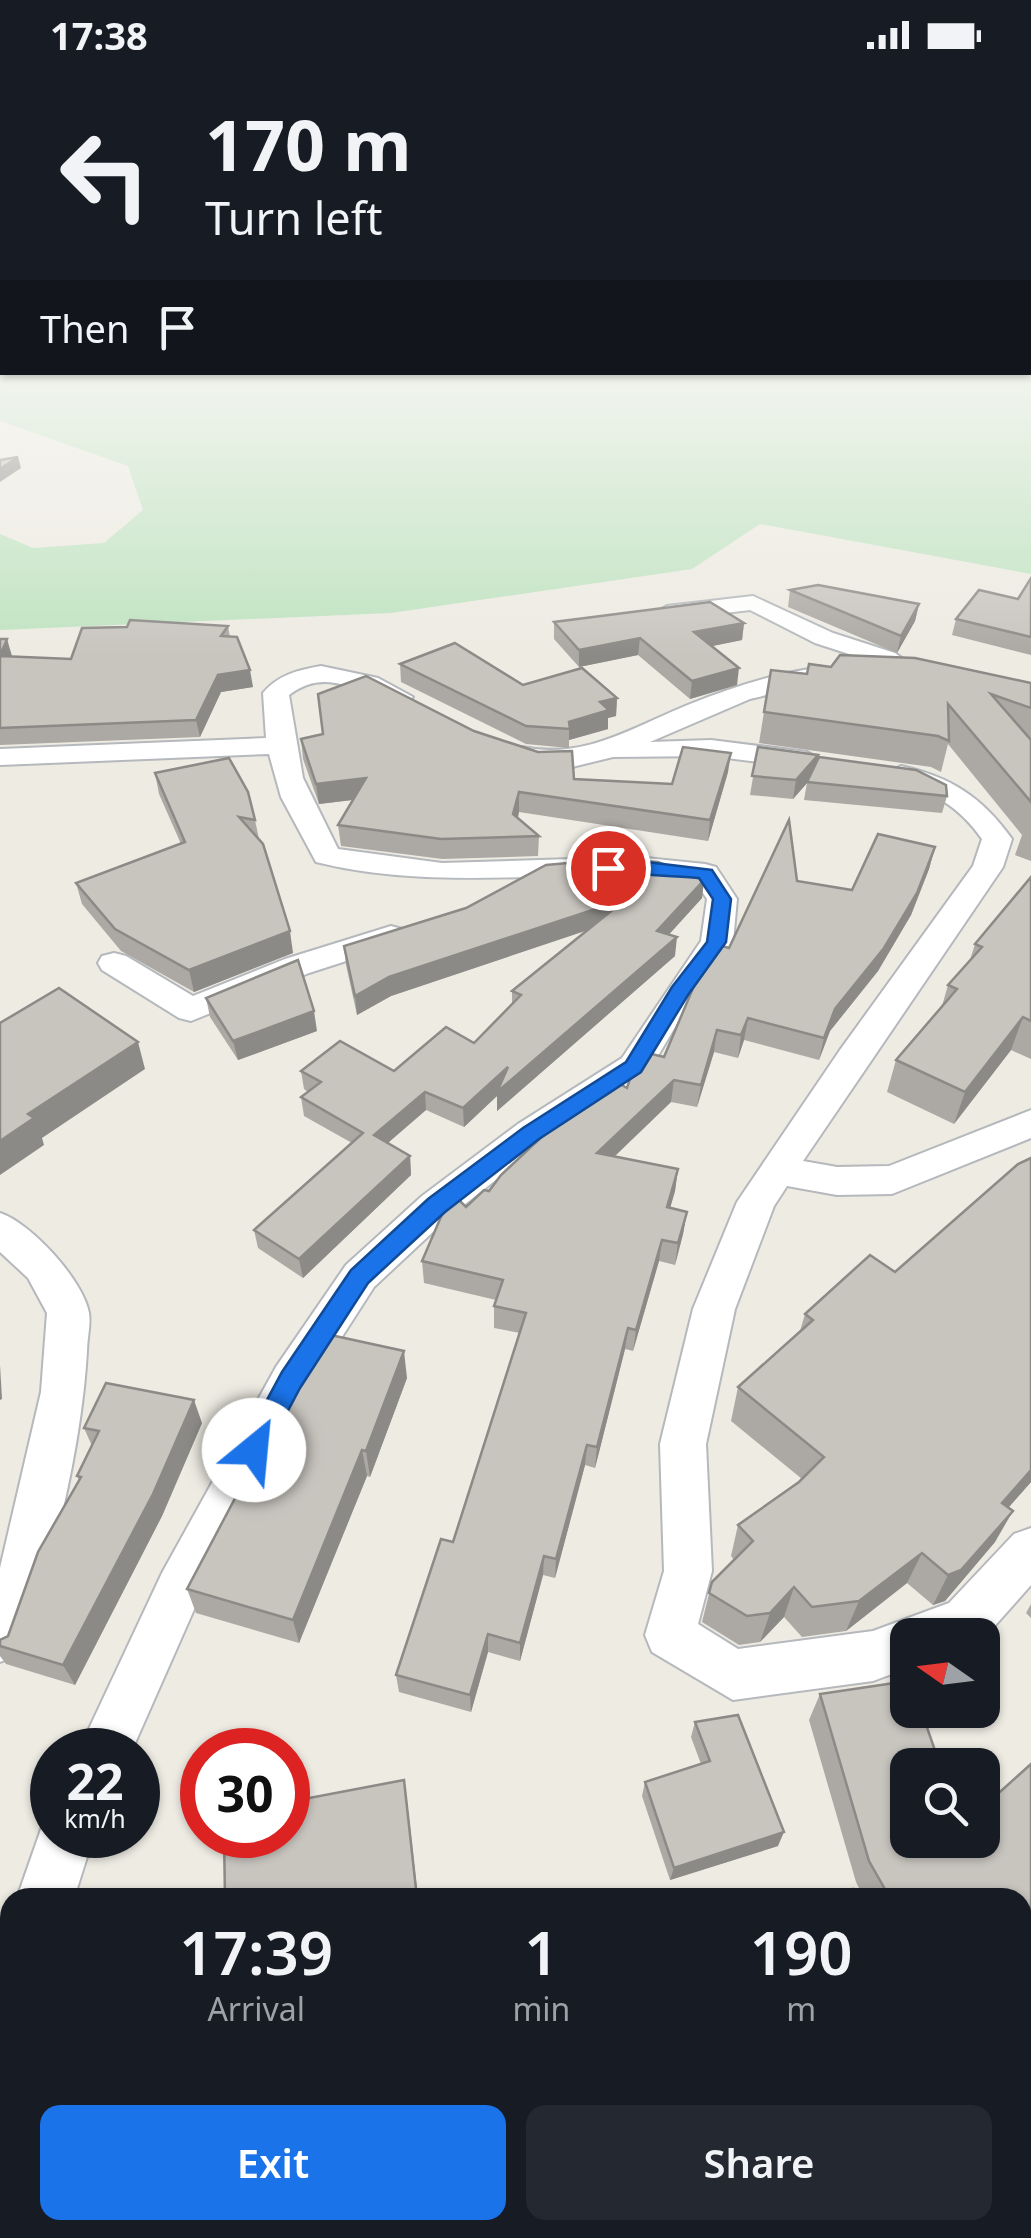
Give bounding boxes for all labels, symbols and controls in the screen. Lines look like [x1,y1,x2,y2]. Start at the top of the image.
text: 17:38 [50,9,148,61]
text: 170 m [205,96,412,192]
icon: left [40,110,170,240]
text: Turn left [205,187,382,248]
icon: arrive [150,300,205,355]
text: Then [40,302,130,354]
pin [566,826,651,911]
icon: arrive [581,841,636,896]
position arrow [202,1398,306,1502]
north arrow [890,1618,1000,1728]
map controls [890,1618,1000,1858]
speed limit sign: 30 [180,1728,310,1858]
text: 22 [66,1747,124,1815]
button: search [890,1748,1000,1858]
text: km/h [64,1801,126,1835]
text: 17:39 [179,1911,333,1993]
text: 1 [524,1911,559,1993]
text: 190 [750,1911,853,1993]
text: Arrival [207,1987,305,2030]
text: min [512,1987,570,2030]
text: m [786,1987,816,2030]
button: Exit [40,2105,506,2220]
button: Share [526,2105,992,2220]

